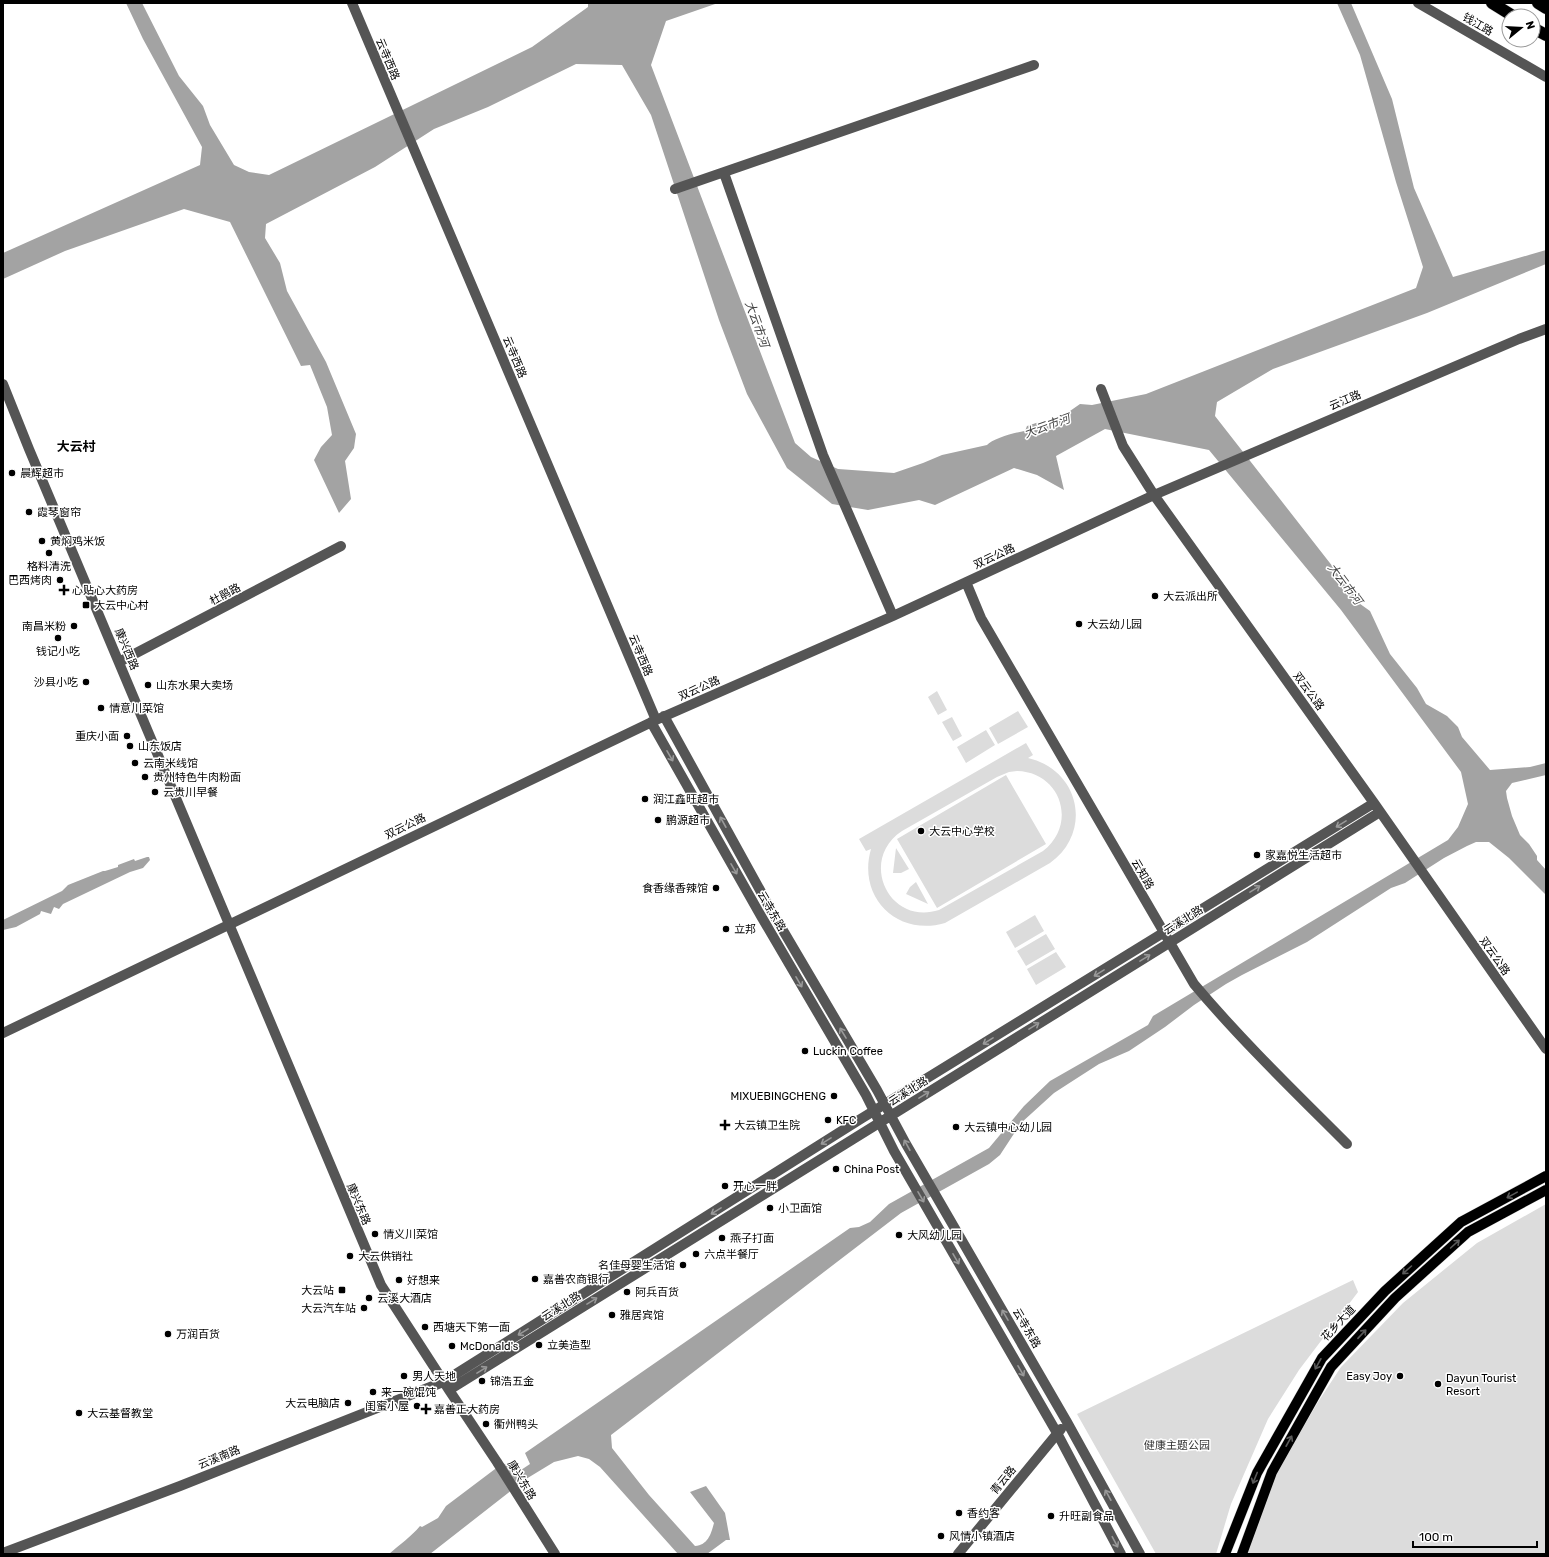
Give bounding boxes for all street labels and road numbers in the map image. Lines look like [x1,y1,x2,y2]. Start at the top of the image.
street label: 钱江路 [1460,11,1495,38]
street label: 云寺西路 [373,36,402,82]
street label: 云寺西路 [500,334,529,380]
street label: 云江路 [1327,388,1363,413]
street label: 双云公路 [972,541,1017,572]
street label: 杜鹃路 [208,581,243,608]
street label: 康兴西路 [112,626,141,672]
street label: 云寺西路 [626,632,655,678]
street label: 双云公路 [1290,670,1327,713]
street label: 双云公路 [676,674,722,703]
street label: 双云公路 [383,811,428,842]
street label: 云知路 [1129,857,1156,892]
street label: 云寺东路 [755,889,788,934]
street label: 云溪北路 [1161,903,1205,938]
street label: 双云公路 [1477,935,1513,978]
street label: 云溪北路 [886,1074,930,1109]
street label: 康兴东路 [344,1181,373,1227]
street label: 云溪北路 [539,1289,583,1324]
street label: 花乡大道 [1319,1303,1358,1344]
street label: 云寺东路 [1010,1306,1043,1351]
street label: 云溪南路 [196,1443,242,1472]
street label: 康兴东路 [505,1458,538,1502]
street label: 青云路 [988,1463,1019,1497]

